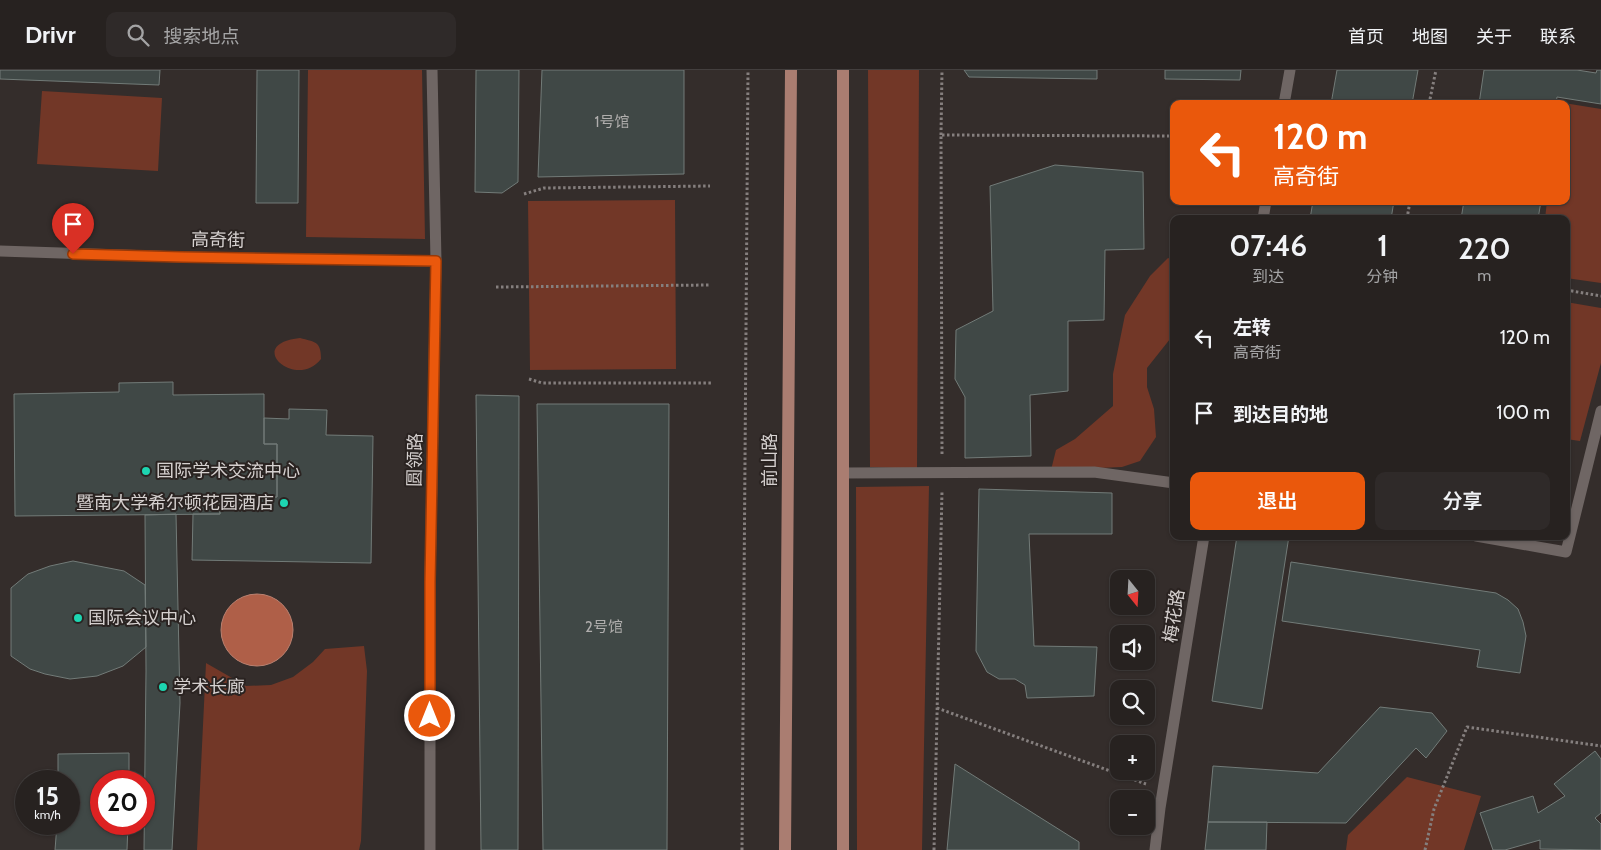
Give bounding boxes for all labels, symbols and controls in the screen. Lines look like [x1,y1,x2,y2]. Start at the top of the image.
search box [106,12,456,57]
text: Drivr [25,20,76,49]
icon: search [124,21,152,49]
text: 搜索地点 [164,25,240,48]
text: 首页 [1348,26,1384,48]
text: 地图 [1412,26,1448,48]
text: 关于 [1476,26,1512,48]
text: 联系 [1540,26,1576,48]
house number: 1号馆 [595,113,629,131]
text: 120 m [1273,115,1367,158]
icon: left [1190,120,1255,185]
text: 高奇街 [1273,163,1339,190]
pin [52,203,94,254]
icon: arrive [59,210,87,238]
text: 07:46 [1229,227,1307,264]
text: 1 [1377,227,1388,264]
street label: 高奇街 [191,229,245,251]
text: 220 [1458,230,1511,267]
text: m [1477,266,1491,285]
text: 到达 [1252,267,1284,286]
text: 分钟 [1367,267,1399,286]
text: 左转 [1233,316,1271,339]
icon: left [1190,324,1218,352]
text: 120 m [1500,326,1550,349]
text: 高奇街 [1233,343,1281,362]
icon: arrive [1190,399,1218,427]
text: 100 m [1496,401,1550,424]
text: 到达目的地 [1233,403,1328,426]
street label: 圆领路 [404,433,426,487]
street label: 前山路 [759,433,781,487]
place label: 国际学术交流中心 [156,460,300,482]
marker: 国际学术交流中心 [140,465,152,477]
button: 退出 [1190,472,1365,530]
button: 分享 [1375,472,1550,530]
place label: 暨南大学希尔顿花园酒店 [76,492,274,514]
marker: 暨南大学希尔顿花园酒店 [278,497,290,509]
north arrow [1110,570,1155,615]
map controls [1110,570,1155,835]
street label: 梅花路 [1159,588,1189,644]
place label: 国际会议中心 [88,607,196,629]
marker: 国际会议中心 [72,612,84,624]
house number: 2号馆 [585,618,623,636]
button: sound [1110,625,1155,670]
place label: 学术长廊 [173,676,245,698]
button: search [1110,680,1155,725]
marker: 学术长廊 [157,681,169,693]
position arrow [403,689,455,741]
button: + [1110,735,1155,780]
speed limit sign: 20 [90,770,155,835]
text: 15 [36,781,59,811]
button: − [1110,790,1155,835]
text: km/h [34,807,61,822]

